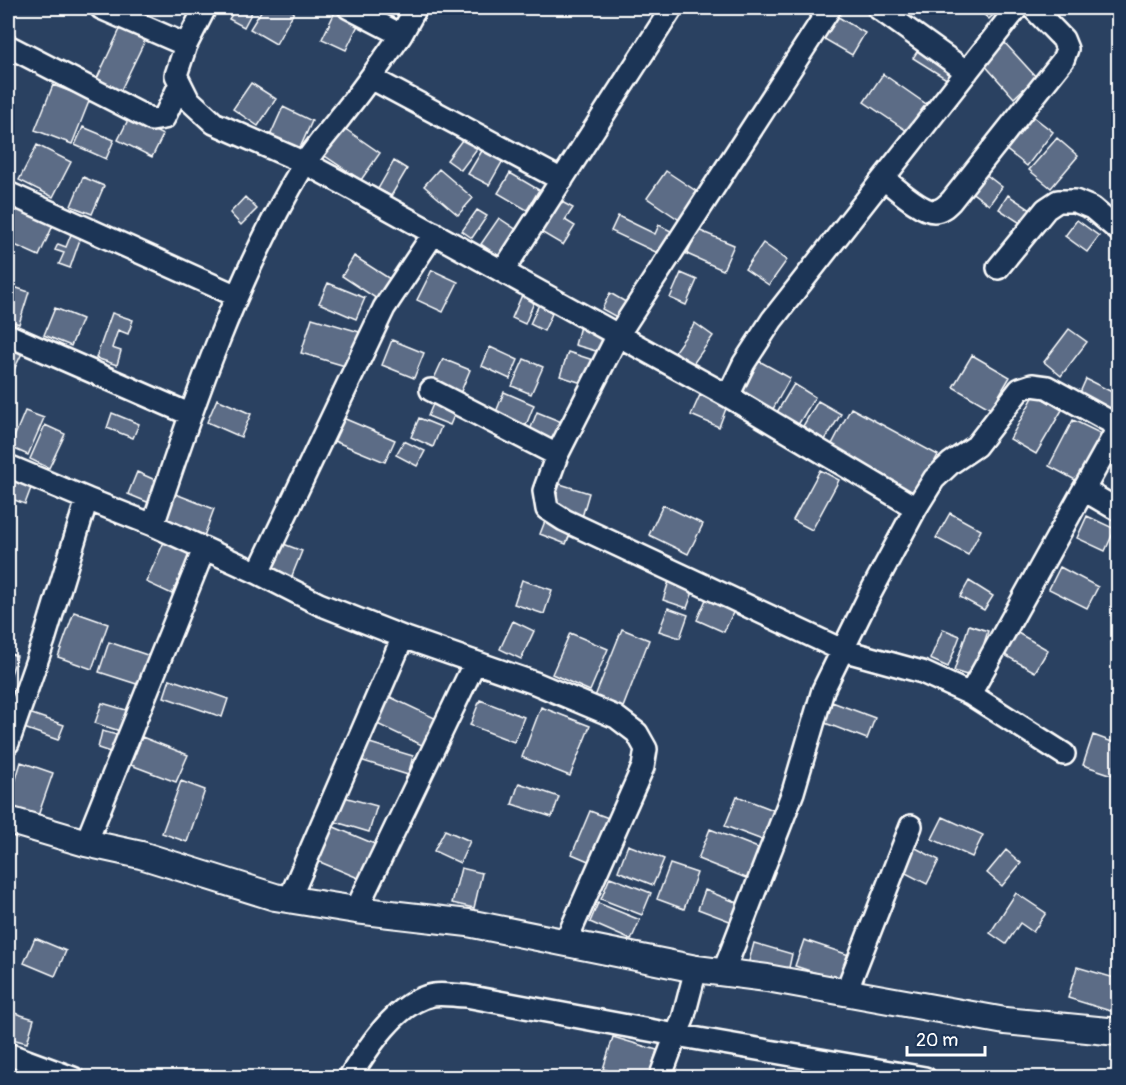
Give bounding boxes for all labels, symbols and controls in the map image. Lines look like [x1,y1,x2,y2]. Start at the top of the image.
scale bar [907,1019,985,1057]
text: 20 m [916,1029,958,1052]

